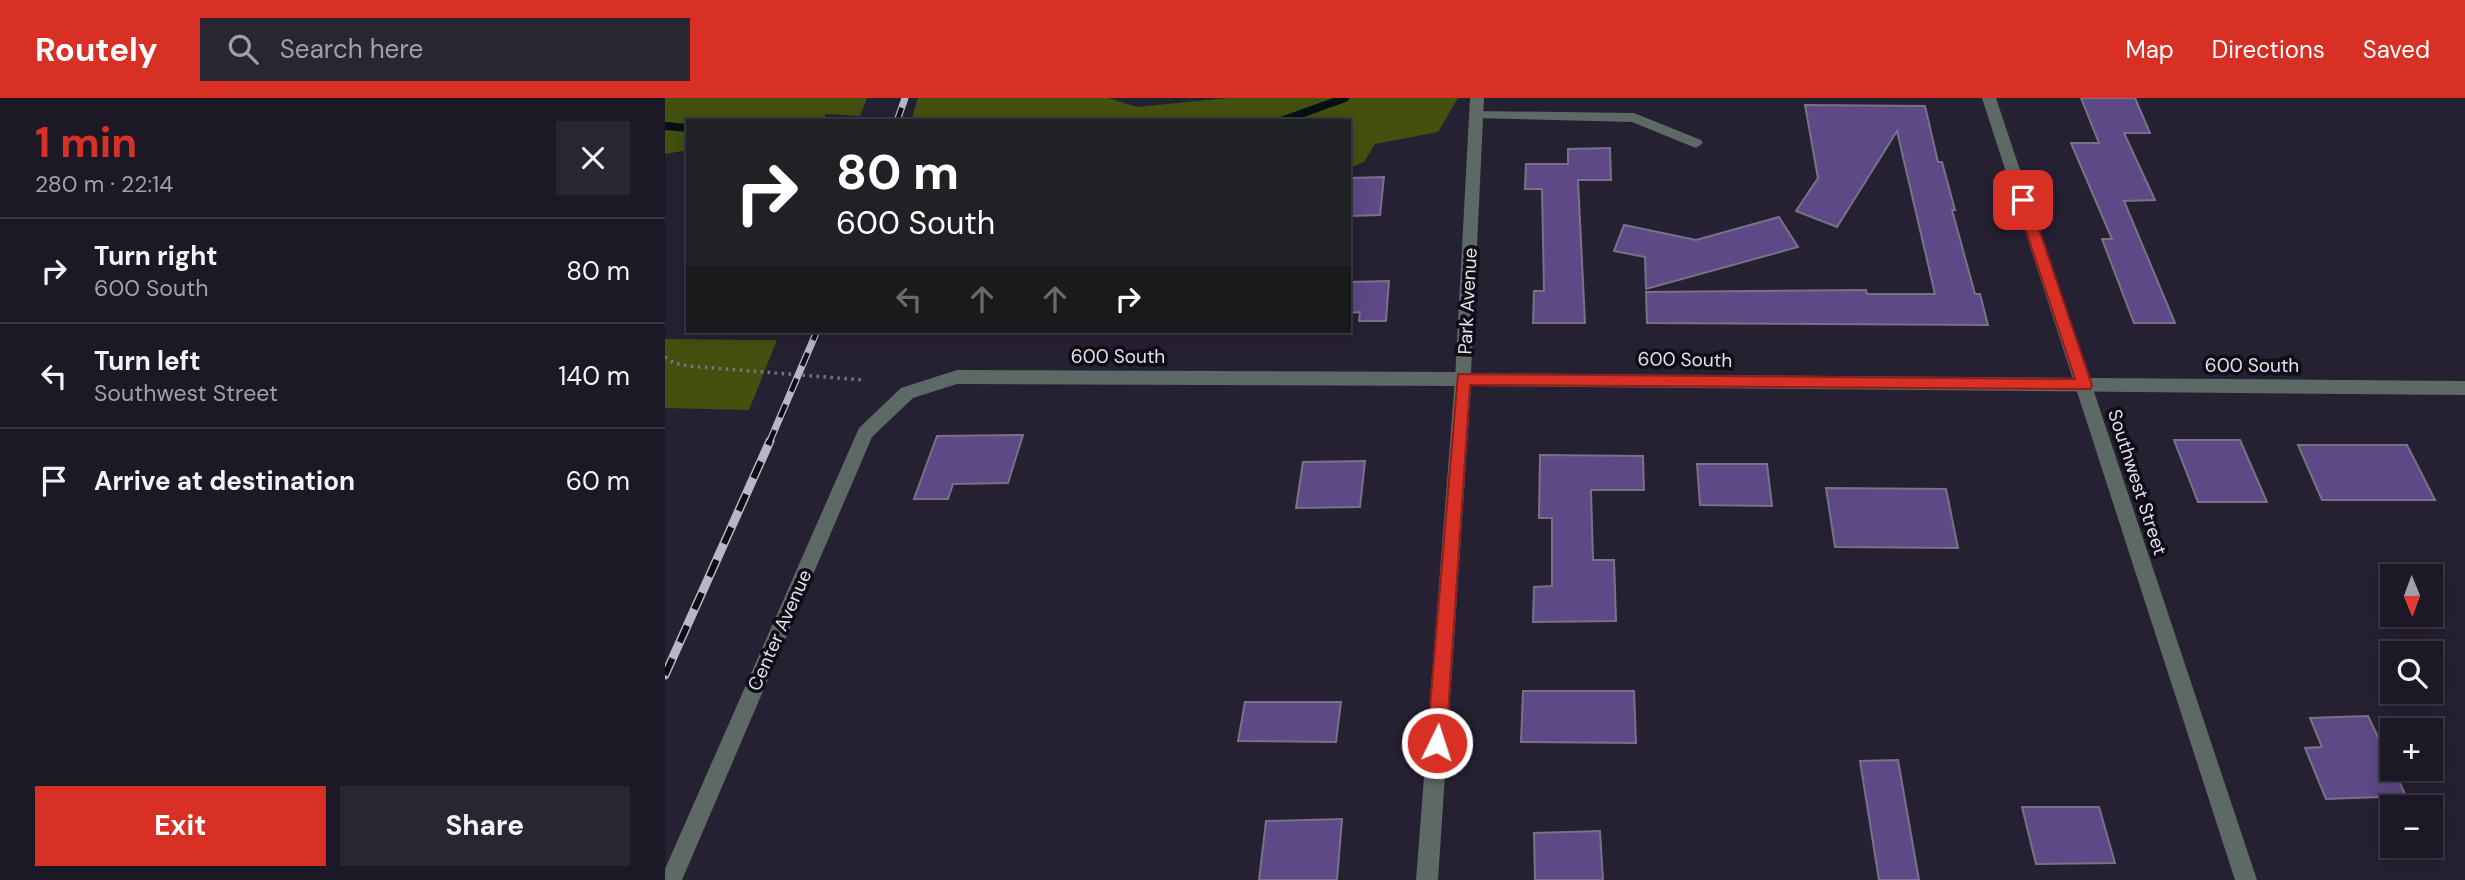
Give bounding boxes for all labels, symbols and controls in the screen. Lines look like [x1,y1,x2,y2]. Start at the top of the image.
search box [200,18,690,81]
text: Routely [35,28,158,71]
icon: search [224,30,262,68]
text: Search here [280,32,423,66]
text: Map [2126,34,2174,65]
text: Directions [2212,34,2325,65]
text: Saved [2363,34,2430,65]
text: 1 min [35,115,137,170]
button: close [556,121,630,195]
text: 80 m [836,140,959,204]
icon: right [721,147,812,238]
text: 280 m · 22:14 [35,169,173,199]
pin [1993,170,2053,230]
icon: arrive [2004,181,2042,219]
text: 600 South [836,202,995,244]
text: Turn right [94,239,218,273]
street label: Park Avenue [1452,247,1483,355]
icon: right [35,252,73,290]
text: 80 m [566,254,630,288]
text: 600 South [94,273,208,303]
icon: left [890,280,928,318]
icon: ahead [963,280,1001,318]
icon: ahead [1036,280,1074,318]
icon: right [1109,280,1147,318]
text: Turn left [94,344,201,378]
street label: 600 South [1071,344,1165,369]
street label: 600 South [1638,346,1732,373]
street label: 600 South [2205,353,2299,378]
icon: left [35,357,73,395]
text: 140 m [558,359,630,393]
text: Southwest Street [94,378,278,408]
street label: Southwest Street [2102,406,2173,558]
icon: arrive [35,462,73,500]
text: Arrive at destination [94,464,355,498]
text: 60 m [566,464,630,498]
north arrow [2380,564,2443,626]
map controls [2380,564,2443,858]
street label: Center Avenue [742,566,817,695]
button: search [2380,641,2443,704]
position arrow [1400,706,1474,780]
button: + [2380,718,2443,781]
button: Exit [35,786,326,866]
button: Share [340,786,630,866]
button: − [2380,795,2443,858]

